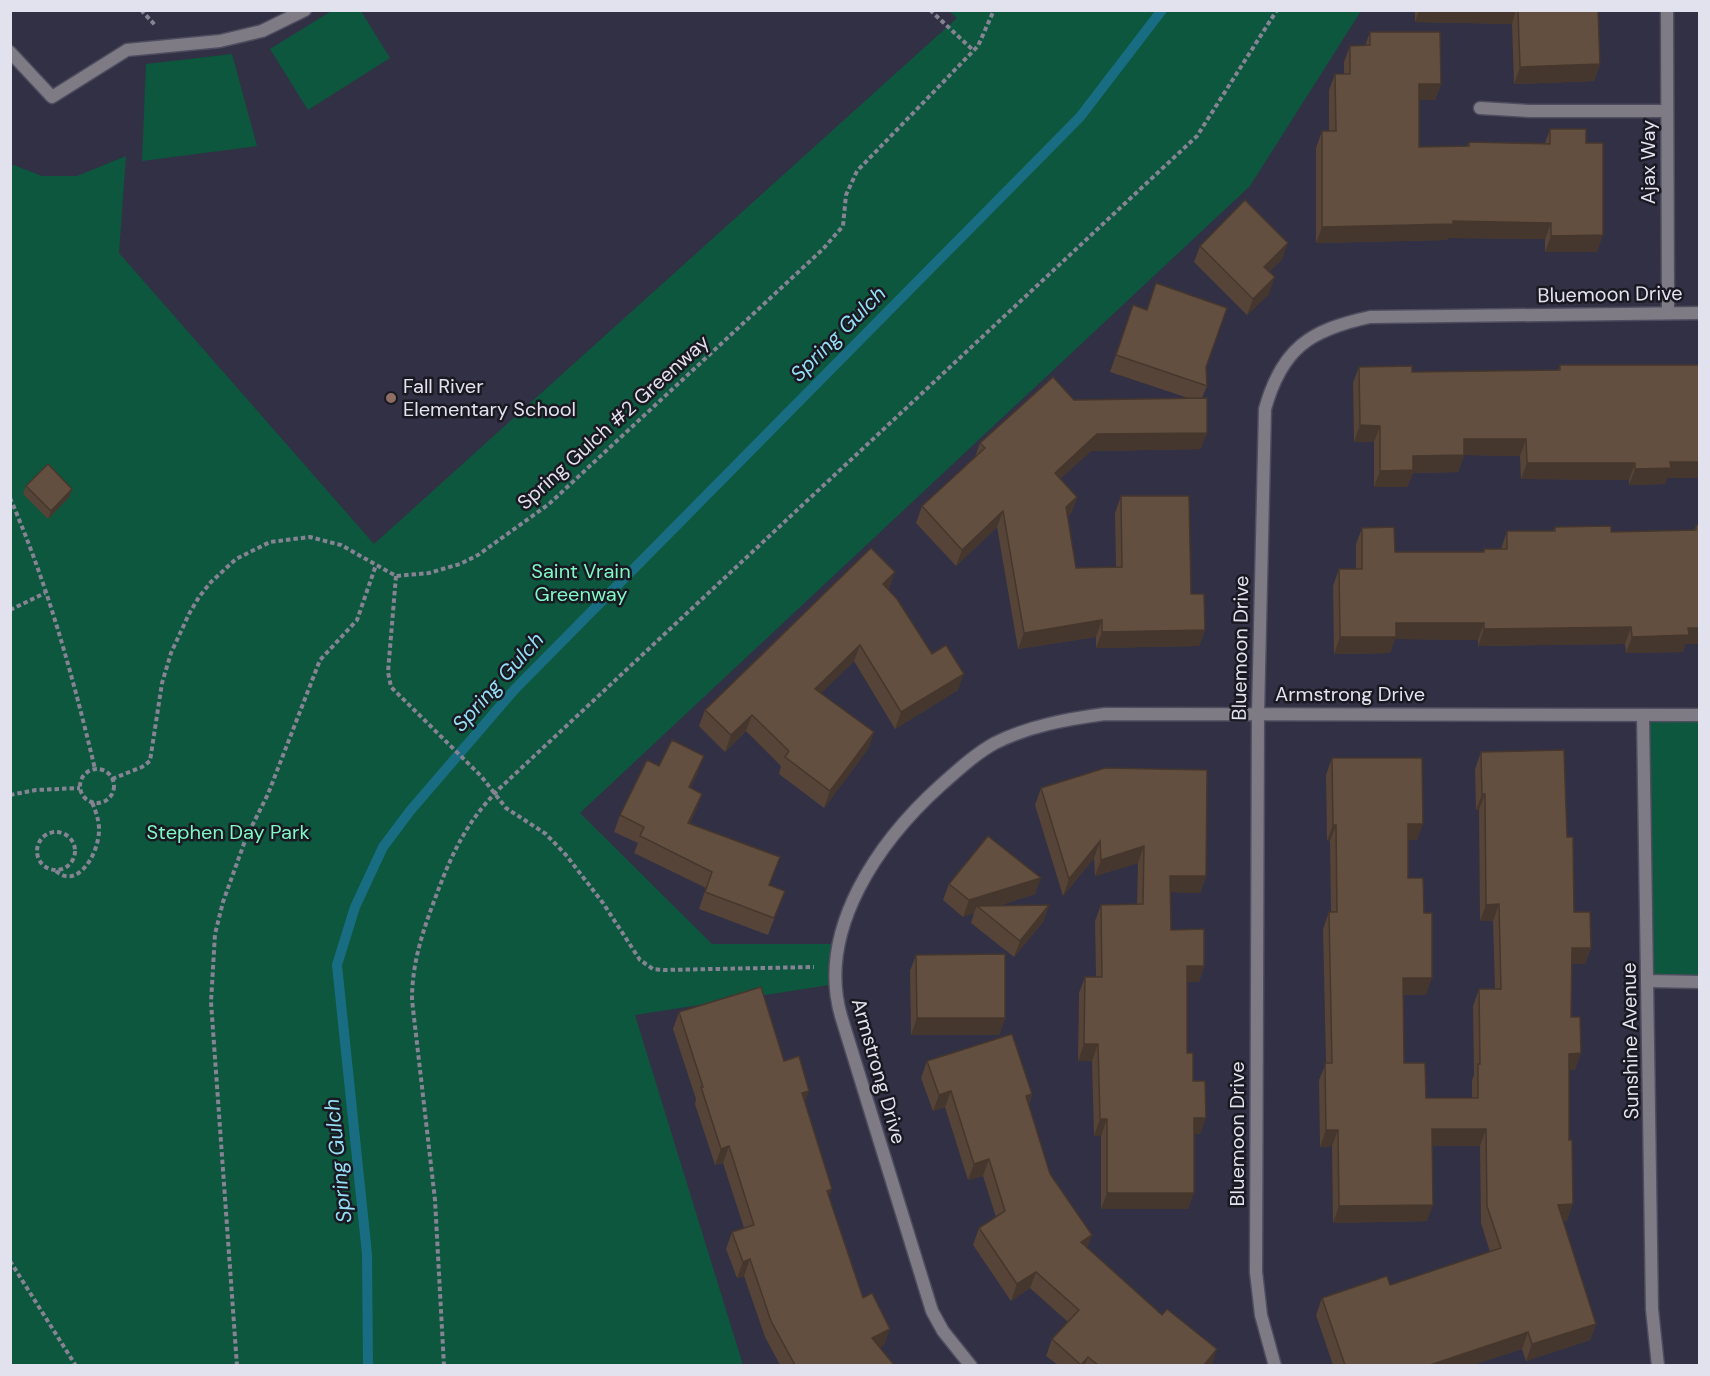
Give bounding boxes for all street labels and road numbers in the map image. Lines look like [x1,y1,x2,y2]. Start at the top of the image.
street label: Ajax Way [1635,120,1661,204]
street label: Bluemoon Drive [1537,280,1683,308]
street label: Spring Gulch #2 Greenway [512,329,714,515]
street label: Bluemoon Drive [1226,575,1254,721]
street label: Armstrong Drive [1275,681,1425,707]
street label: Sunshine Avenue [1616,962,1644,1120]
street label: Armstrong Drive [846,995,912,1147]
street label: Bluemoon Drive [1224,1061,1250,1207]

